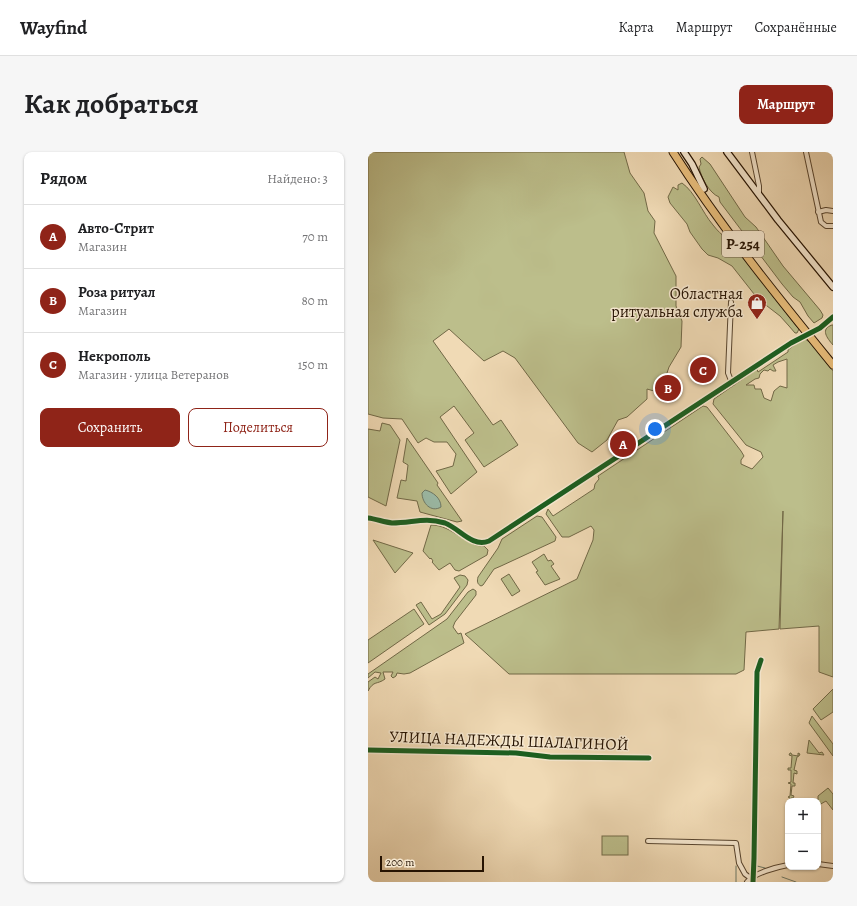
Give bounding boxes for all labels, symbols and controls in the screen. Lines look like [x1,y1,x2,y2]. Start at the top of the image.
text: Wayfind [20,15,87,41]
text: Карта [619,18,654,37]
text: Маршрут [676,18,732,37]
text: Сохранённые [754,18,837,37]
text: Как добраться [24,85,199,123]
button: Маршрут [739,85,833,124]
text: Рядом [40,167,87,190]
text: Найдено: 3 [267,170,328,187]
text: Авто-Стрит [78,218,154,238]
text: A [49,228,57,245]
text: 70 m [302,228,328,245]
road number: Р-254 [722,231,764,257]
text: Магазин [78,238,127,255]
text: Роза ритуал [78,282,156,302]
place label: Областная ритуальная служба [611,283,744,323]
text: B [49,292,57,309]
text: 80 m [301,292,328,309]
shop icon: Областная ритуальная служба [746,292,768,320]
text: Магазин [78,302,127,319]
text: Некрополь [78,346,150,366]
pin: C [690,355,716,385]
text: C [49,356,57,373]
text: 150 m [298,356,328,373]
text: Магазин · улица Ветеранов [78,366,229,383]
pin: B [655,373,681,403]
button: Сохранить [40,408,180,447]
button: Поделиться [188,408,328,447]
your location [645,419,665,439]
pin: A [610,429,636,459]
street label: УЛИЦА НАДЕЖДЫ ШАЛАГИНОЙ [389,726,629,756]
map controls [785,798,821,870]
button: + [785,798,821,834]
button: − [785,834,821,870]
scale bar [380,854,484,873]
text: 200 m [386,855,414,870]

